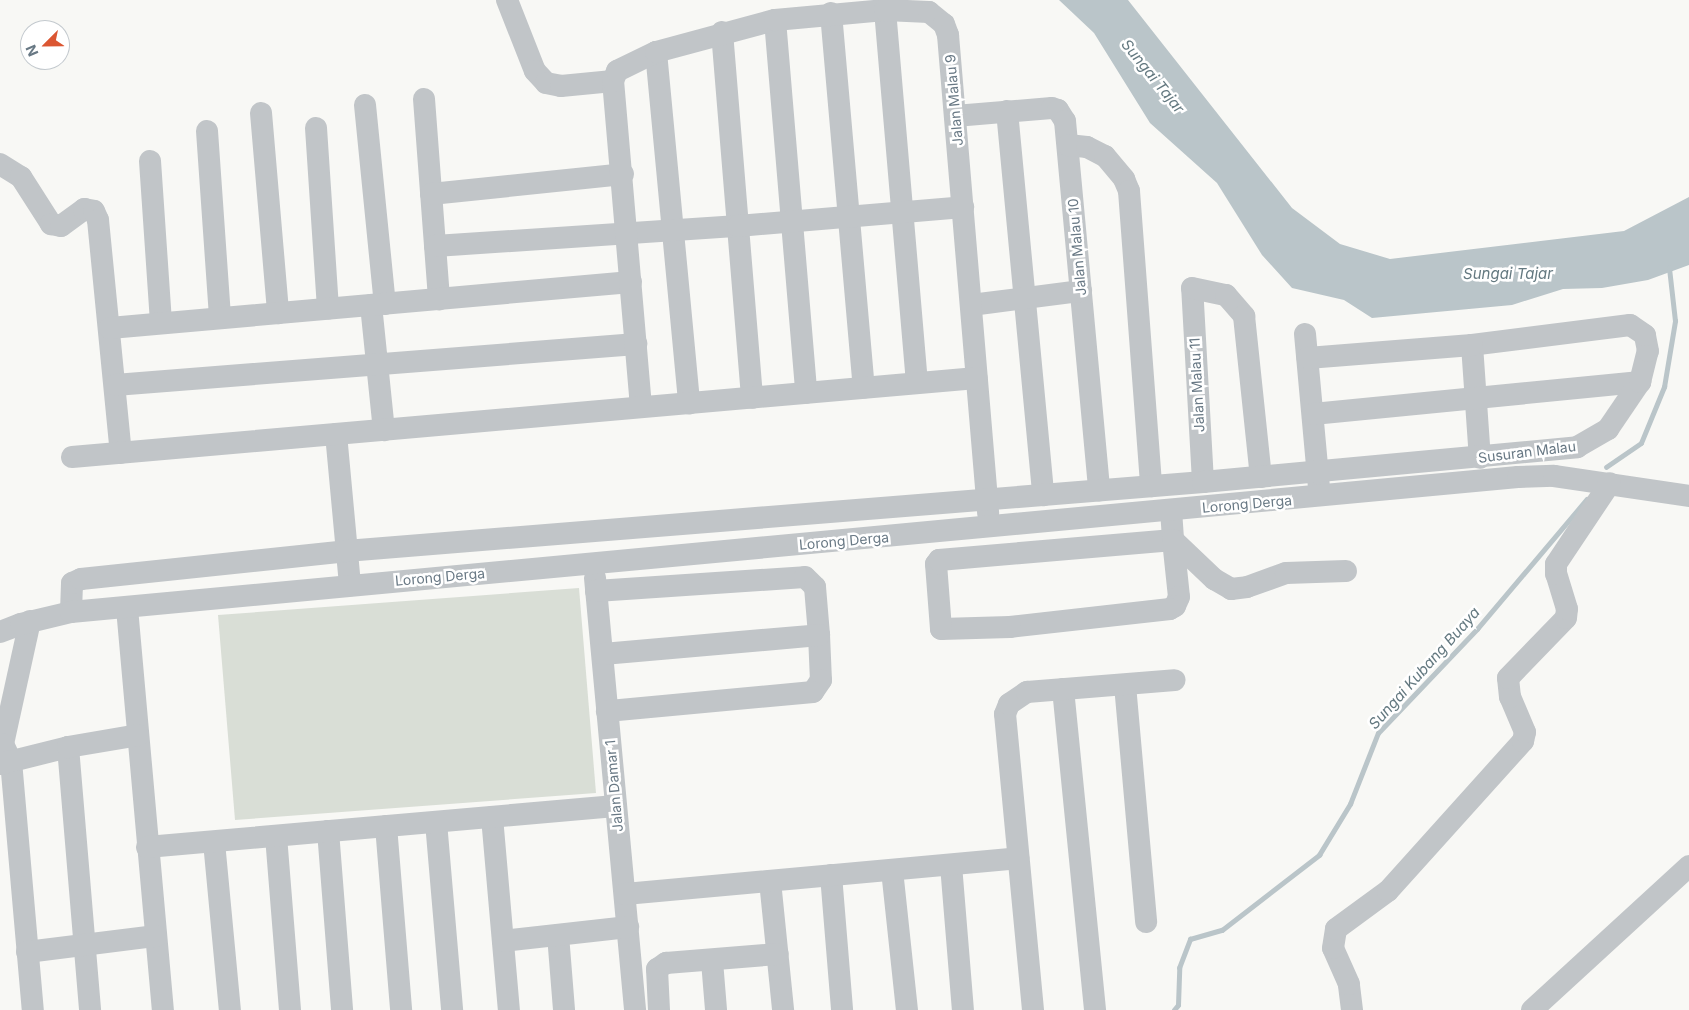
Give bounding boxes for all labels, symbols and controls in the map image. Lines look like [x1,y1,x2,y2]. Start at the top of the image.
north arrow [20,20,70,70]
water label: Sungai Tajar [1118,35,1188,117]
text: N [22,42,42,59]
street label: Jalan Malau 9 [942,53,966,147]
street label: Jalan Malau 10 [1064,198,1090,296]
water label: Sungai Tajar [1463,265,1553,283]
street label: Jalan Malau 11 [1186,337,1208,433]
street label: Susuran Malau [1477,438,1577,466]
street label: Lorong Derga [1201,492,1293,516]
street label: Lorong Derga [798,529,890,553]
street label: Lorong Derga [394,565,486,589]
water label: Sungai Kubang Buaya [1365,603,1483,733]
street label: Jalan Damar 1 [602,739,626,833]

